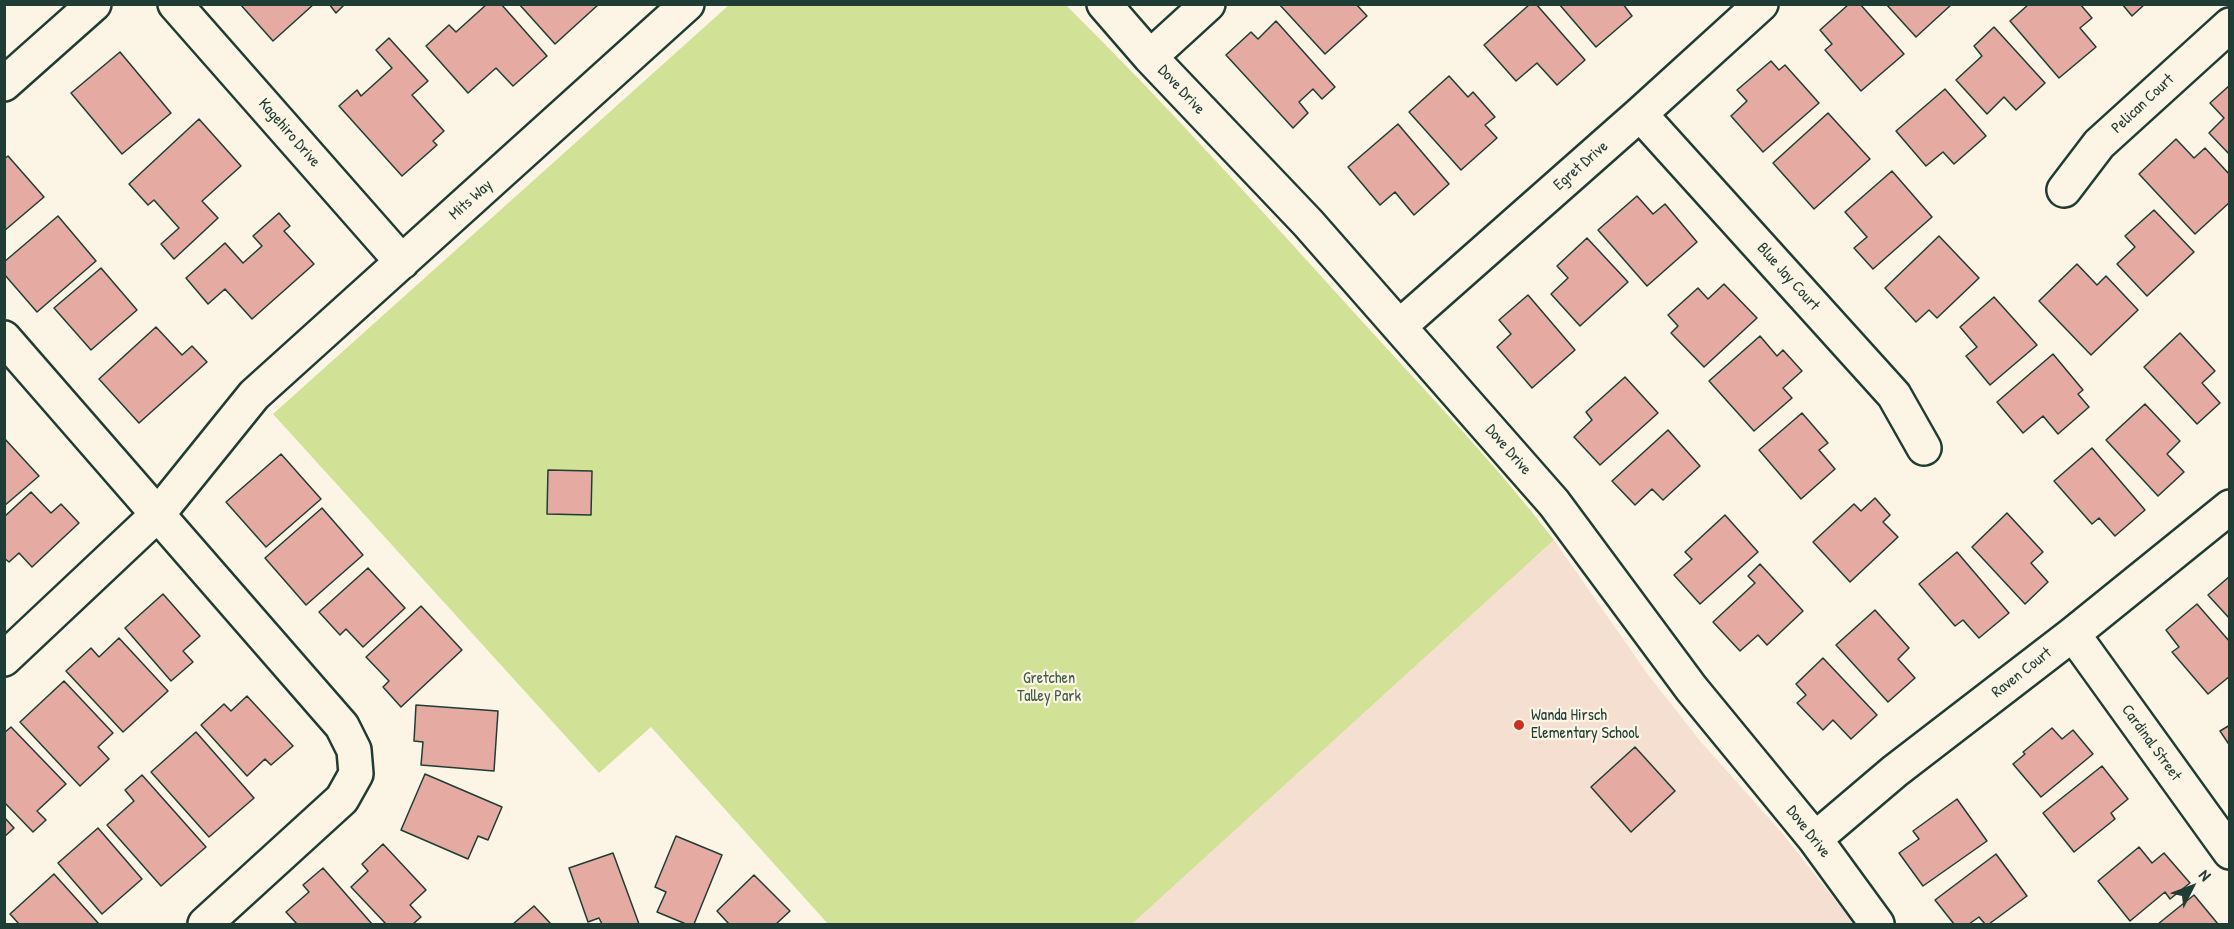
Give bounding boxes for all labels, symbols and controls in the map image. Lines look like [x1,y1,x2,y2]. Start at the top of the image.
street label: Dove Drive [1153,61,1209,119]
street label: Pelican Court [2108,70,2178,138]
street label: Kagehiro Drive [254,95,324,171]
street label: Egret Drive [1550,137,1612,195]
street label: Mits Way [445,176,497,224]
street label: Blue Jay Court [1753,239,1823,315]
street label: Dove Drive [1481,421,1535,479]
street label: Raven Court [1988,644,2056,702]
park label: Gretchen Talley Park [1017,669,1081,707]
street label: Cardinal Street [2117,701,2185,785]
place label: Wanda Hirsch Elementary School [1531,706,1639,744]
marker: Wanda Hirsch Elementary School [1512,718,1526,732]
street label: Dove Drive [1782,802,1834,862]
north arrow [2162,857,2222,917]
text: N [2194,864,2216,885]

